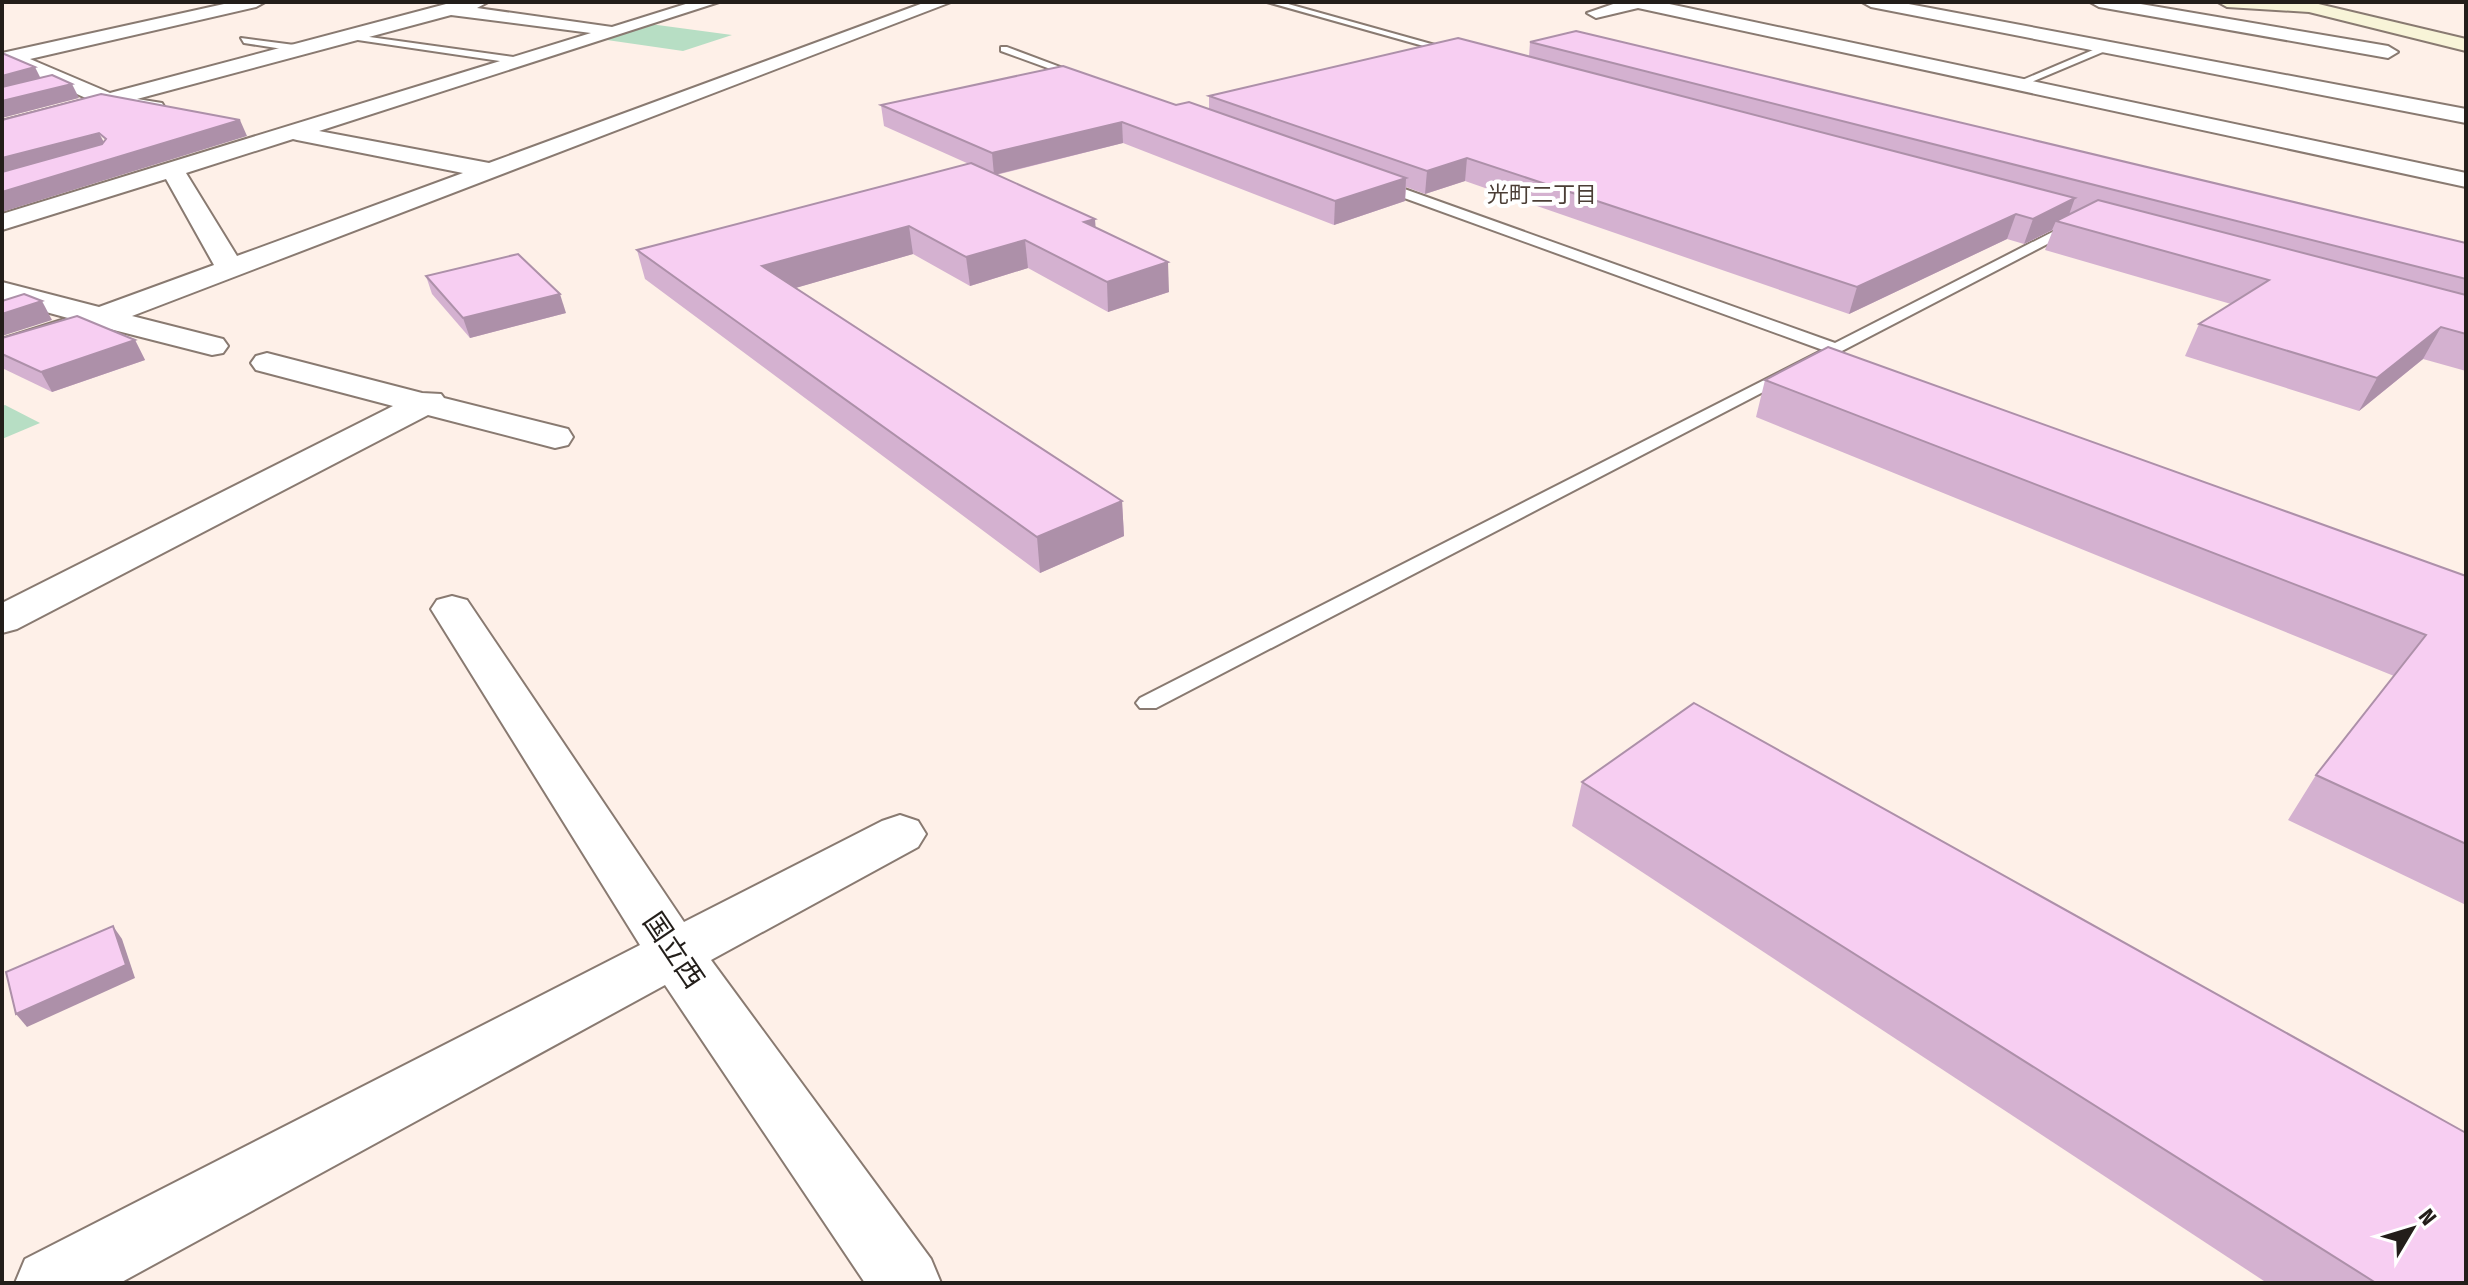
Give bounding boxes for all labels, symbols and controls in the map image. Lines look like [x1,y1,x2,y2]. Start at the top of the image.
district label: 光町二丁目 [1487,181,1597,208]
street label: 国立西 [636,906,711,994]
north arrow [2372,1189,2452,1269]
text: N [2413,1203,2442,1231]

